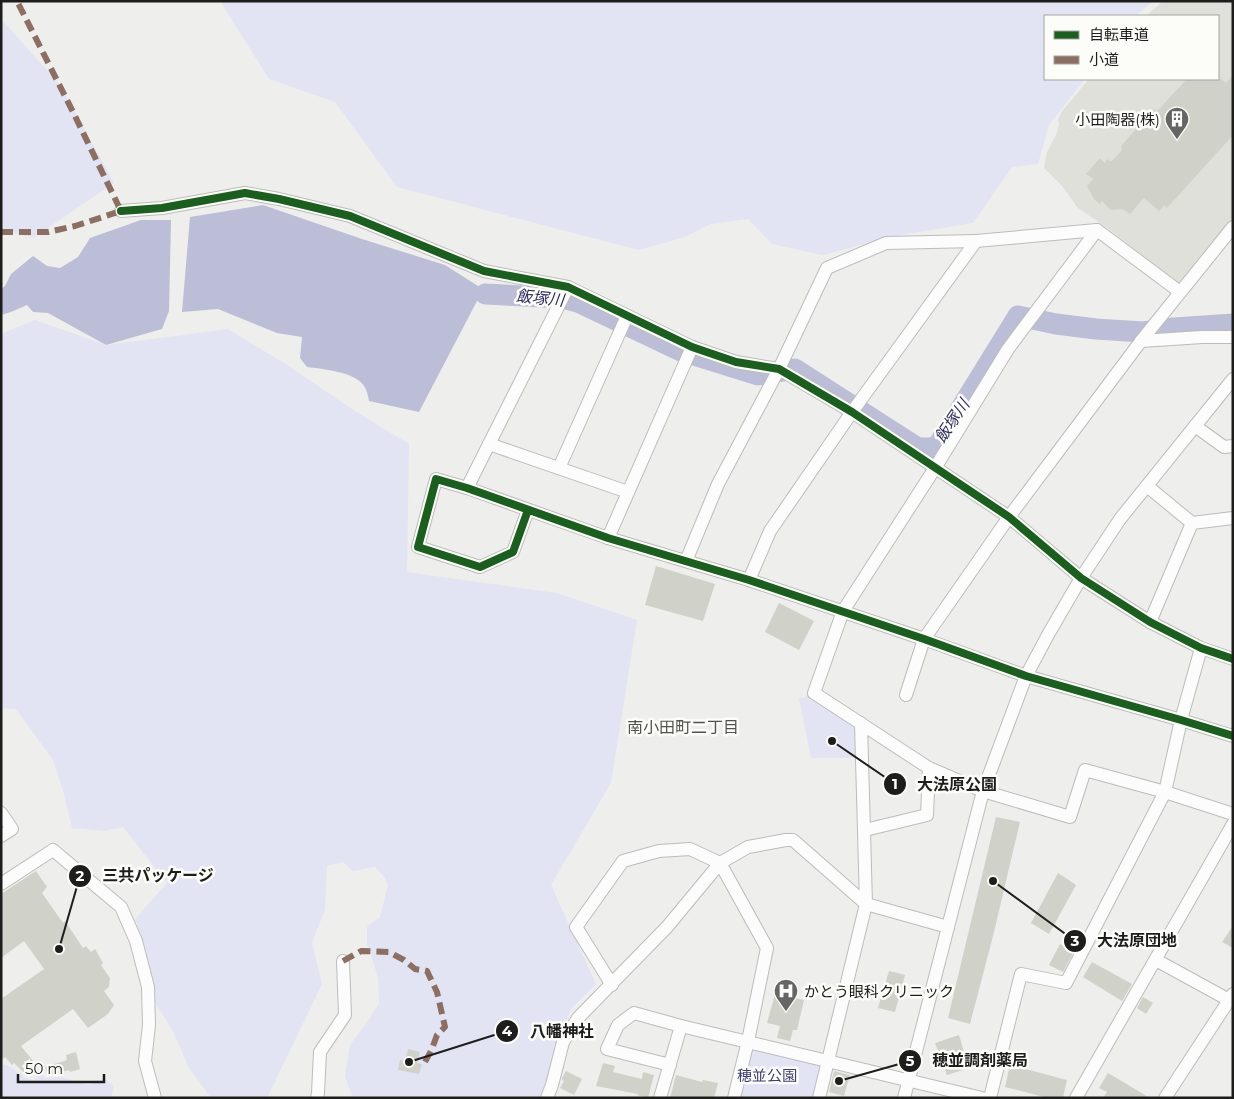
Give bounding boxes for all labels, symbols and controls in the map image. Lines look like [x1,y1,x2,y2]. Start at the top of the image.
legend [1044,15,1219,80]
text: 自転車道 [1089,25,1149,44]
text: 小道 [1089,50,1119,69]
building icon: 小田陶器(株) [1164,106,1190,140]
place label: 小田陶器(株) [1075,110,1160,129]
water label: 飯塚川 [515,286,567,310]
water label: 飯塚川 [931,394,974,446]
district label: 南小田町二丁目 [627,718,739,737]
callout: 大法原公園 [882,768,1007,799]
text: 1 [892,774,898,793]
text: 大法原公園 [917,775,997,794]
callout: 三共パッケージ [67,860,224,891]
text: 2 [76,866,85,885]
text: 三共パッケージ [102,866,214,885]
callout: 大法原団地 [1062,925,1187,956]
text: 3 [1070,931,1080,950]
text: 大法原団地 [1097,931,1177,950]
hospital icon: かとう眼科クリニック [773,978,799,1012]
place label: かとう眼科クリニック [804,982,954,1001]
callout: 八幡神社 [495,1015,604,1046]
text: 4 [502,1021,513,1040]
text: 八幡神社 [530,1022,594,1041]
callout: 穂並調剤薬局 [897,1045,1038,1076]
text: 5 [906,1051,915,1070]
text: 穂並調剤薬局 [932,1051,1028,1070]
scale bar [18,1052,104,1084]
text: 50 m [25,1059,63,1078]
park label: 穂並公園 [737,1066,797,1085]

